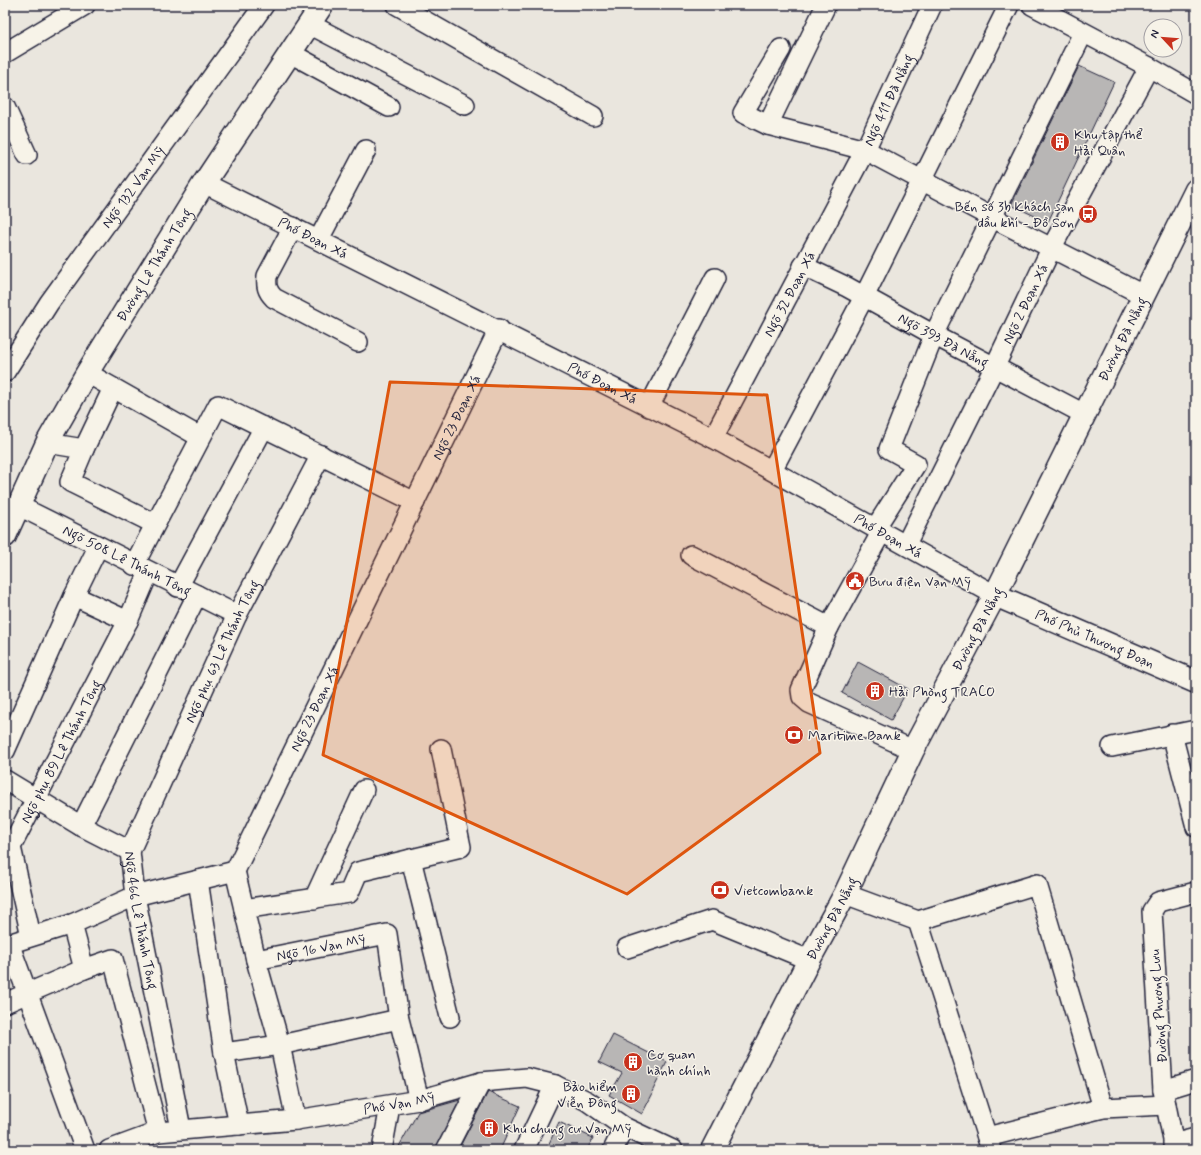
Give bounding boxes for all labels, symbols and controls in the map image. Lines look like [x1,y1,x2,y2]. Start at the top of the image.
north arrow [1143,18,1183,58]
text: N [1147,28,1163,40]
street label: Ngõ 411 Đà Nẵng [860,51,920,149]
place label: Khu tập thể Hải Quân [1074,126,1142,160]
building icon: Khu tập thể Hải Quân [1049,131,1071,153]
street label: Ngõ 132 Vạn Mỹ [98,143,169,232]
place label: Bến số 3b Khách sạn dầu khí - Đồ Sơn [955,198,1074,232]
bus stop icon: Bến số 3b Khách sạn dầu khí - Đồ Sơn [1077,203,1099,225]
street label: Đường Lê Thánh Tông [113,205,198,325]
street label: Phố Đoạn Xá [275,214,350,264]
street label: Ngõ 32 Đoạn Xá [760,249,820,340]
street label: Ngõ 2 Đoạn Xá [999,261,1053,347]
street label: Đường Đà Nẵng [1094,294,1153,385]
street label: Ngõ 393 Đà Nẵng [895,309,992,374]
street label: Phố Đoạn Xá [564,359,640,409]
street label: Ngõ 23 Đoạn Xá [429,372,485,463]
street label: Phố Đoạn Xá [850,510,925,563]
street label: Ngõ 508 Lê Thánh Tông [59,521,194,602]
public building icon: Bưu điện Vạn Mỹ [844,570,866,592]
place label: Bưu điện Vạn Mỹ [869,573,971,591]
street label: Ngõ phụ 63 Lê Thánh Tông [181,577,266,726]
street label: Đường Đà Nẵng [949,584,1009,674]
street label: Phố Phủ Thượng Đoạn [1032,606,1157,673]
street label: Ngõ 23 Đoạn Xá [287,663,343,755]
street label: Ngõ phụ 89 Lê Thánh Tông [17,677,108,826]
building icon: Hải Phòng TRACO [864,680,886,702]
place label: Hải Phòng TRACO [889,683,995,703]
bank icon: Maritime Bank [783,724,805,746]
place label: Maritime Bank [808,727,901,745]
street label: Ngõ 466 Lê Thánh Tông [119,850,161,991]
street label: Đường Đà Nẵng [803,874,864,963]
bank icon: Vietcombank [709,879,731,901]
place label: Vietcombank [734,882,813,900]
street label: Ngõ 16 Vạn Mỹ [275,931,367,966]
street label: Đường Phương Lưu [1146,948,1174,1063]
place label: Cơ quan hành chính [647,1046,711,1080]
building icon: Cơ quan hành chính [622,1051,644,1073]
place label: Bảo hiểm Viễn Đông [557,1078,617,1114]
building icon: Bảo hiểm Viễn Đông [620,1083,642,1105]
street label: Phố Vạn Mỹ [362,1088,437,1119]
building icon: Khu chung cư Vạn Mỹ [478,1117,500,1139]
place label: Khu chung cư Vạn Mỹ [503,1120,631,1140]

